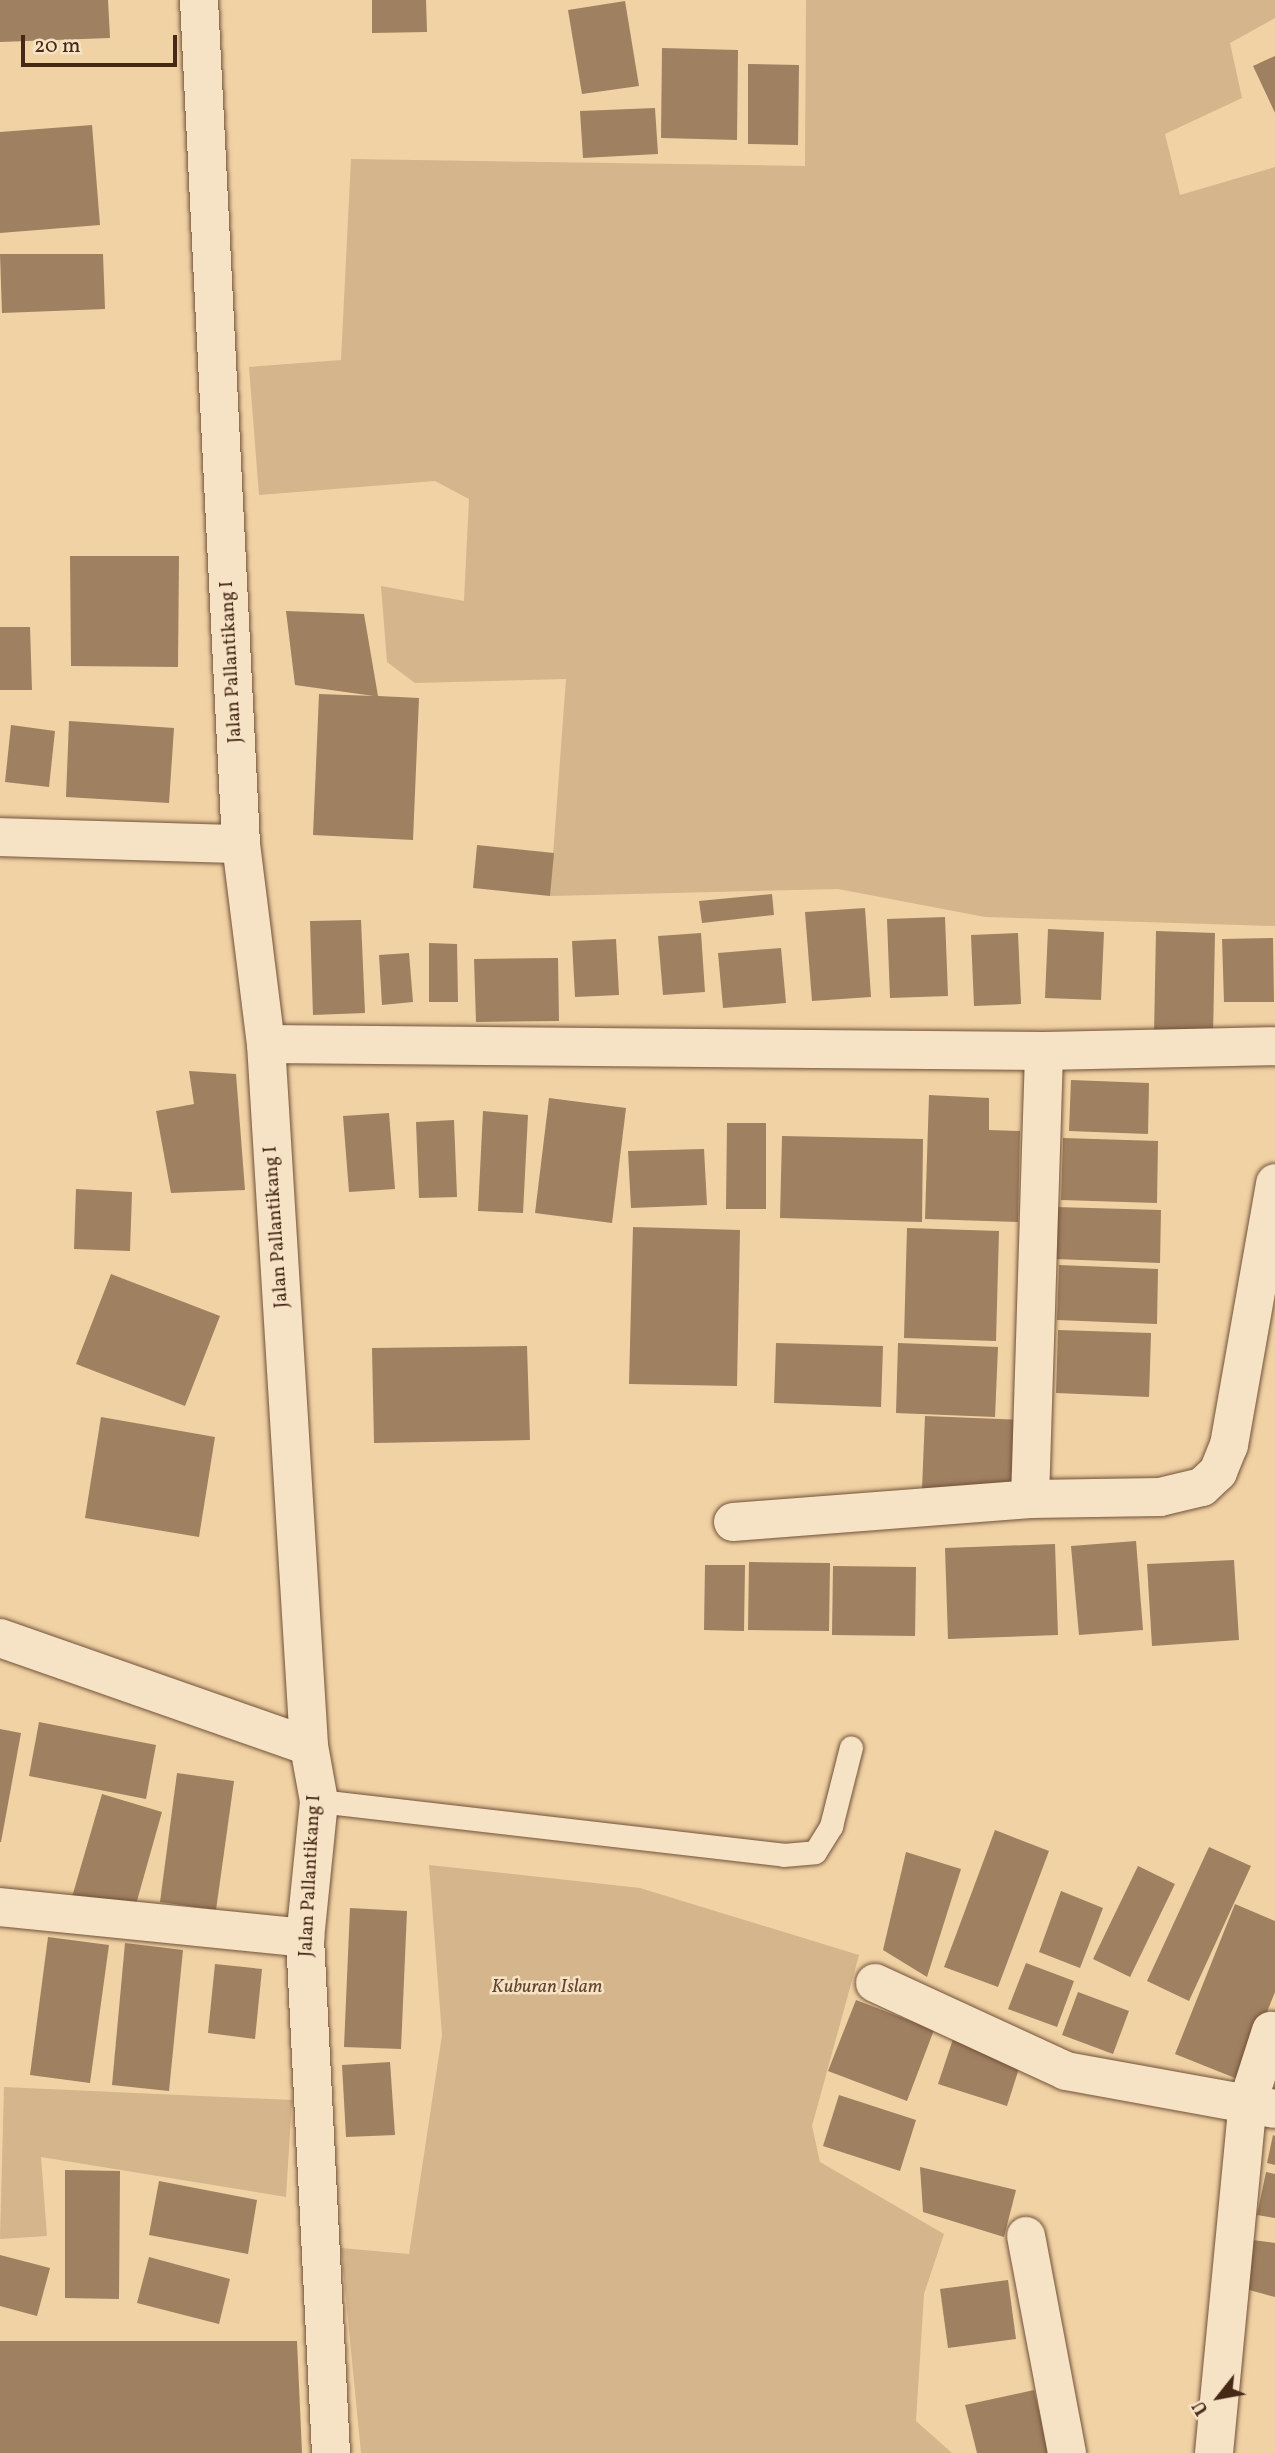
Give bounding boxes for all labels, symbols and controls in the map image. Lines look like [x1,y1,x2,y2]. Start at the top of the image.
scale bar [24,21,180,65]
text: 20 m [34,32,80,61]
street label: Jalan Pallantikang I [216,580,248,744]
street label: Jalan Pallantikang I [260,1145,294,1309]
street label: Jalan Pallantikang I [295,1794,327,1958]
park label: Kuburan Islam [492,1977,602,1999]
north arrow [1184,2362,1254,2432]
text: U [1187,2396,1216,2420]

